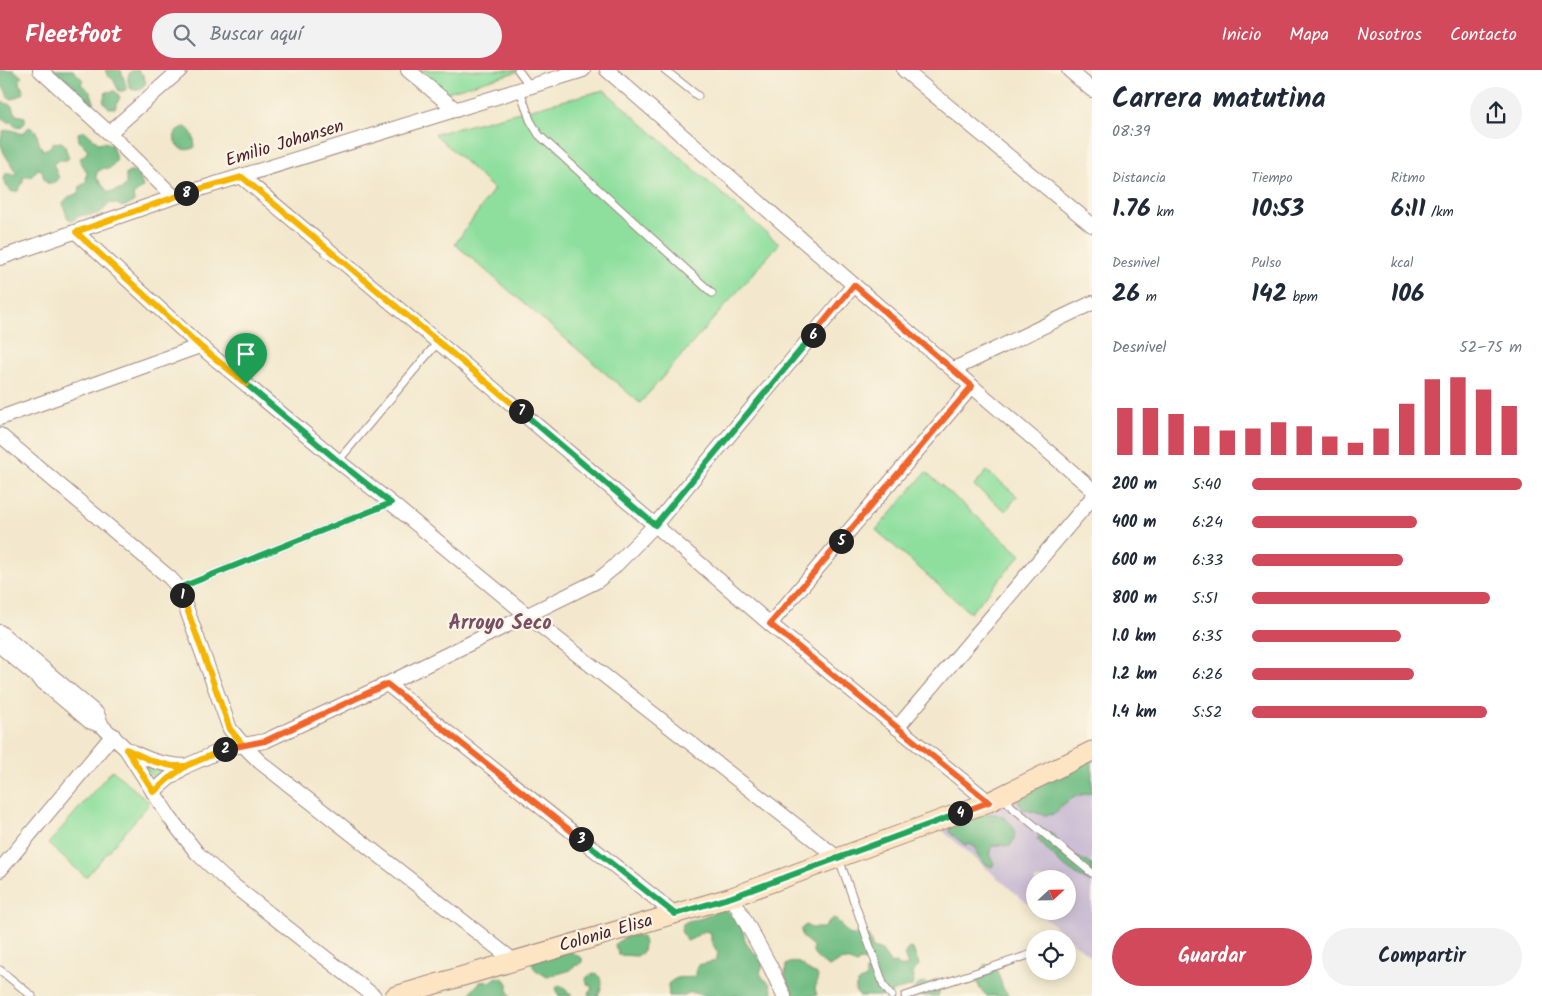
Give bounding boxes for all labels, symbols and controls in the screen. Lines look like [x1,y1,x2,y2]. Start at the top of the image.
search box [152,13,502,58]
text: Fleetfoot [25,16,122,55]
text: Buscar aquí [210,20,302,50]
icon: search [170,21,198,49]
text: Inicio [1221,21,1261,50]
text: Mapa [1289,21,1329,50]
text: Nosotros [1357,21,1422,50]
text: Contacto [1450,21,1517,50]
text: Carrera matutina [1112,77,1326,122]
button: share [1470,87,1522,139]
street label: Emilio Johansen [222,112,348,176]
text: 08:39 [1112,119,1151,144]
text: Distancia [1112,167,1166,189]
text: Tiempo [1251,167,1293,189]
text: Ritmo [1391,167,1425,189]
pin: 8 [174,180,198,206]
text: 8 [182,182,191,204]
text: 1.76 [1112,189,1151,229]
text: 10:53 [1251,189,1304,229]
text: 6:11 [1391,189,1425,229]
text: km [1151,201,1174,223]
text: /km [1425,201,1454,223]
text: Desnivel [1112,252,1160,274]
text: Pulso [1251,252,1281,274]
text: kcal [1391,252,1413,274]
text: 26 [1112,274,1140,314]
text: 142 [1251,274,1287,314]
text: 106 [1391,274,1425,314]
text: m [1140,286,1157,308]
text: bpm [1287,286,1318,308]
pin: 6 [800,322,826,348]
text: 6 [810,324,817,346]
pin [225,333,267,384]
text: Desnivel [1112,335,1167,360]
text: 52–75 m [1459,335,1522,360]
icon: arrive [232,340,260,368]
pin: 7 [508,398,534,424]
text: 7 [518,400,525,422]
text: 200 m [1112,472,1157,497]
text: 5:40 [1192,472,1221,497]
text: 400 m [1112,510,1156,535]
text: 6:24 [1192,510,1223,535]
pin: 5 [828,528,854,554]
text: 5 [838,530,845,552]
text: 600 m [1112,548,1156,573]
text: 6:33 [1192,548,1223,573]
pin: 1 [170,582,194,608]
text: 1 [180,584,185,606]
text: 800 m [1112,586,1157,611]
text: 5:51 [1192,586,1218,611]
district label: Arroyo Seco [448,608,552,640]
text: 1.0 km [1112,624,1156,649]
text: 6:35 [1192,624,1223,649]
text: 1.2 km [1112,662,1157,687]
text: 6:26 [1192,662,1223,687]
text: 1.4 km [1112,700,1157,725]
text: 5:52 [1192,700,1222,725]
pin: 2 [212,736,238,762]
text: 2 [221,738,230,760]
pin: 4 [948,800,972,826]
text: 4 [957,802,964,824]
pin: 3 [568,826,594,852]
text: 3 [578,828,585,850]
north arrow [1026,870,1076,920]
map controls [1026,870,1076,980]
street label: Colonia Elisa [556,907,656,961]
button: Guardar [1112,928,1312,986]
button: Compartir [1322,928,1522,986]
button: locate [1026,930,1076,980]

